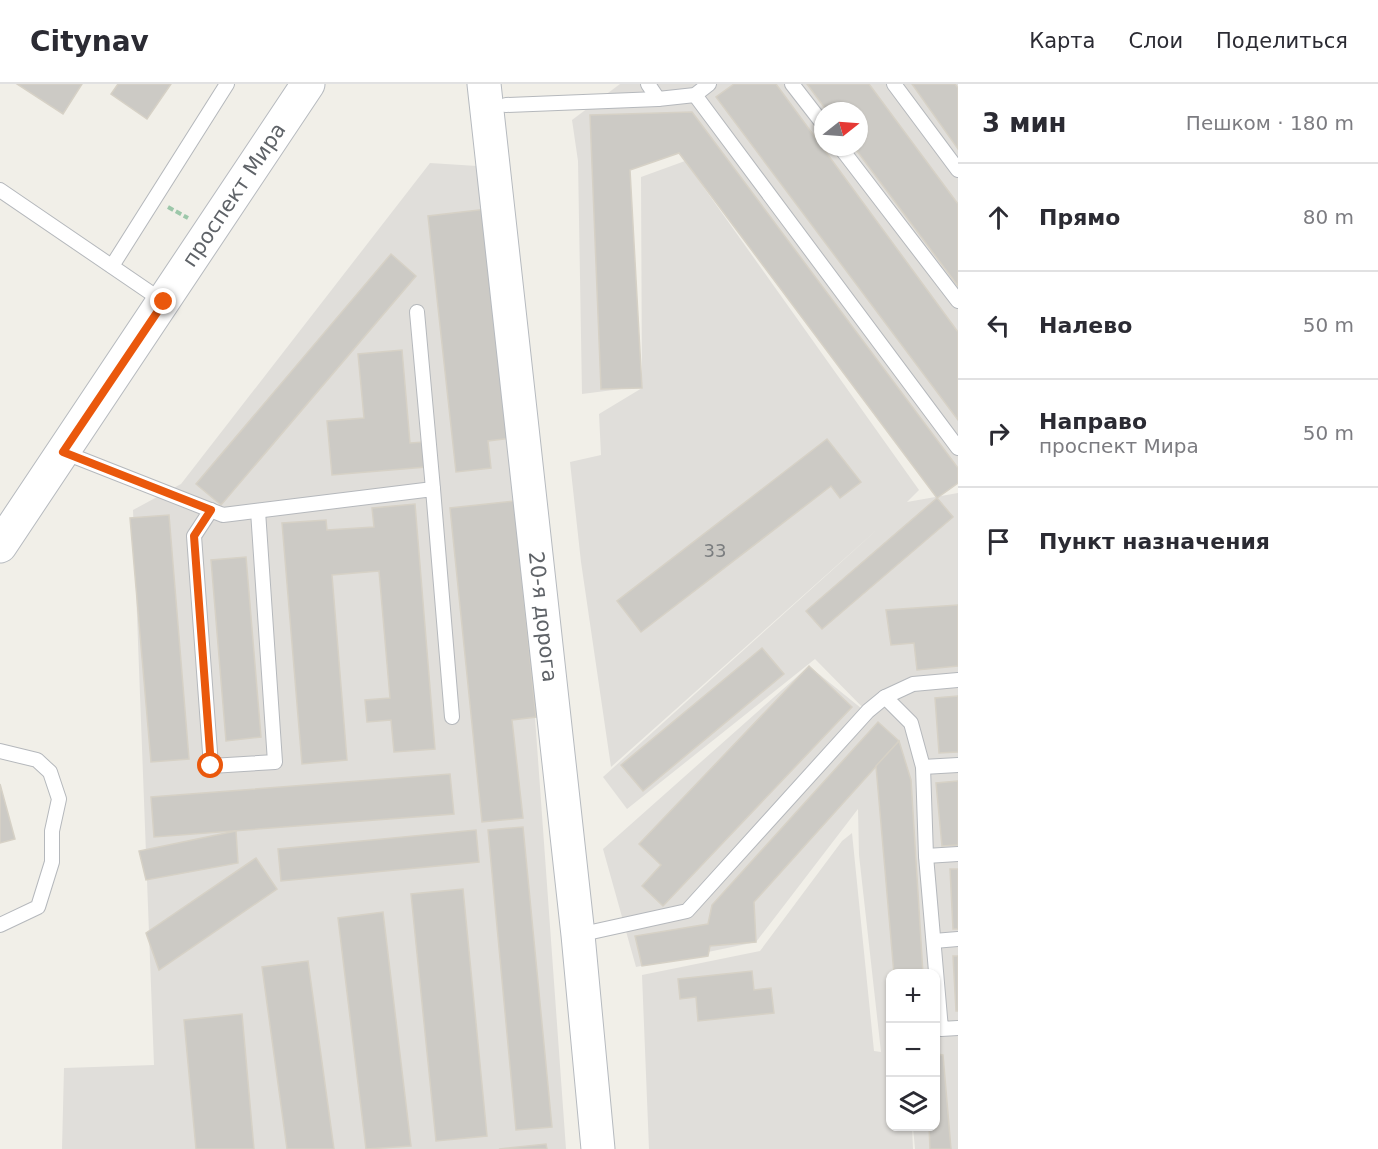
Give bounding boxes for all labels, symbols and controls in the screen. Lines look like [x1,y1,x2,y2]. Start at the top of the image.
text: Citynav [30,25,149,58]
text: Карта [1029,29,1095,53]
text: Слои [1128,29,1183,53]
text: Поделиться [1216,29,1348,53]
north arrow [814,102,868,156]
text: 3 мин [982,108,1067,138]
text: Пешком · 180 m [1186,111,1354,135]
street label: проспект Мира [178,118,291,271]
icon: ahead [982,201,1015,234]
text: Прямо [1039,205,1120,230]
text: 80 m [1303,205,1354,229]
route end [150,288,176,314]
icon: left [982,309,1015,342]
text: Налево [1039,313,1132,338]
text: 50 m [1303,313,1354,337]
text: Направо [1039,409,1147,434]
icon: right [982,417,1015,450]
text: 50 m [1303,421,1354,445]
text: проспект Мира [1039,434,1199,458]
icon: arrive [982,525,1015,558]
text: Пункт назначения [1039,529,1270,554]
house number: 33 [704,540,726,561]
street label: 20-я дорога [524,550,562,683]
route start [197,752,223,778]
map controls [886,969,940,1131]
button: + [886,969,940,1023]
button: − [886,1023,940,1077]
button: layers [886,1077,940,1131]

